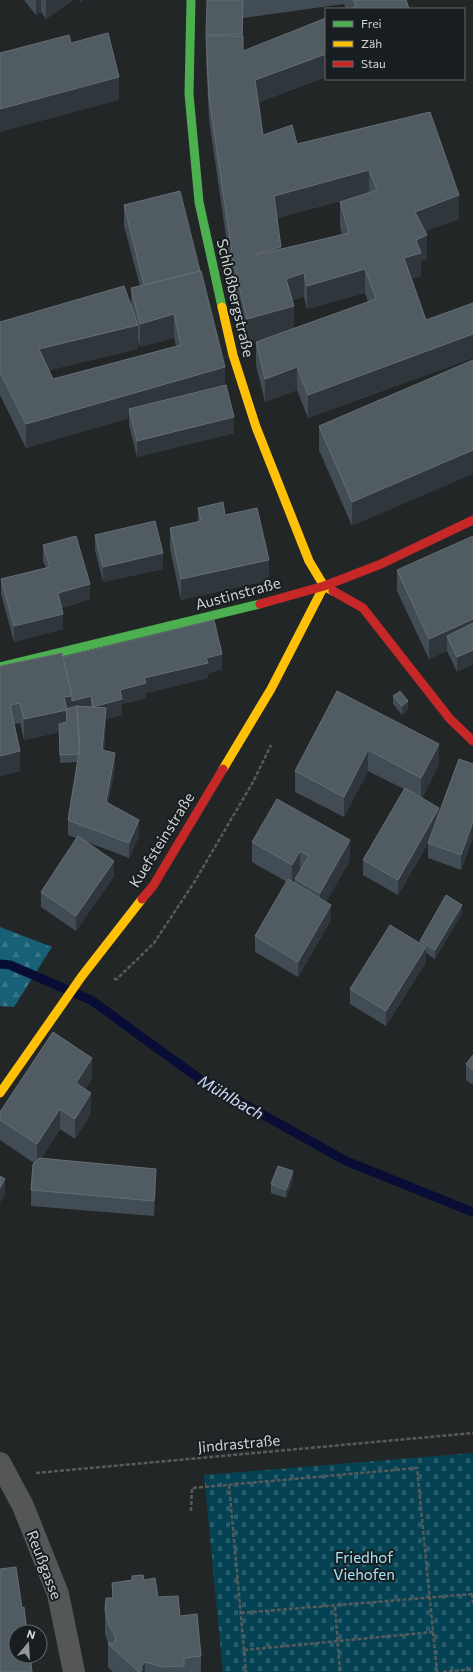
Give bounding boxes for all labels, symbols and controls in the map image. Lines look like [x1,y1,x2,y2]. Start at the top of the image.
legend [325,8,465,80]
text: Frei [361,16,382,30]
text: Zäh [361,36,382,50]
text: Stau [361,56,386,70]
street label: Schloßbergstraße [214,237,258,359]
street label: Austinstraße [193,573,282,613]
street label: Kuefsteinstraße [125,789,198,890]
water label: Mühlbach [195,1070,267,1123]
street label: Jindrastraße [197,1430,281,1456]
street label: Reußgasse [24,1528,66,1602]
park label: Friedhof Viehofen [333,1548,395,1583]
north arrow [8,1624,48,1664]
text: N [25,1627,37,1641]

